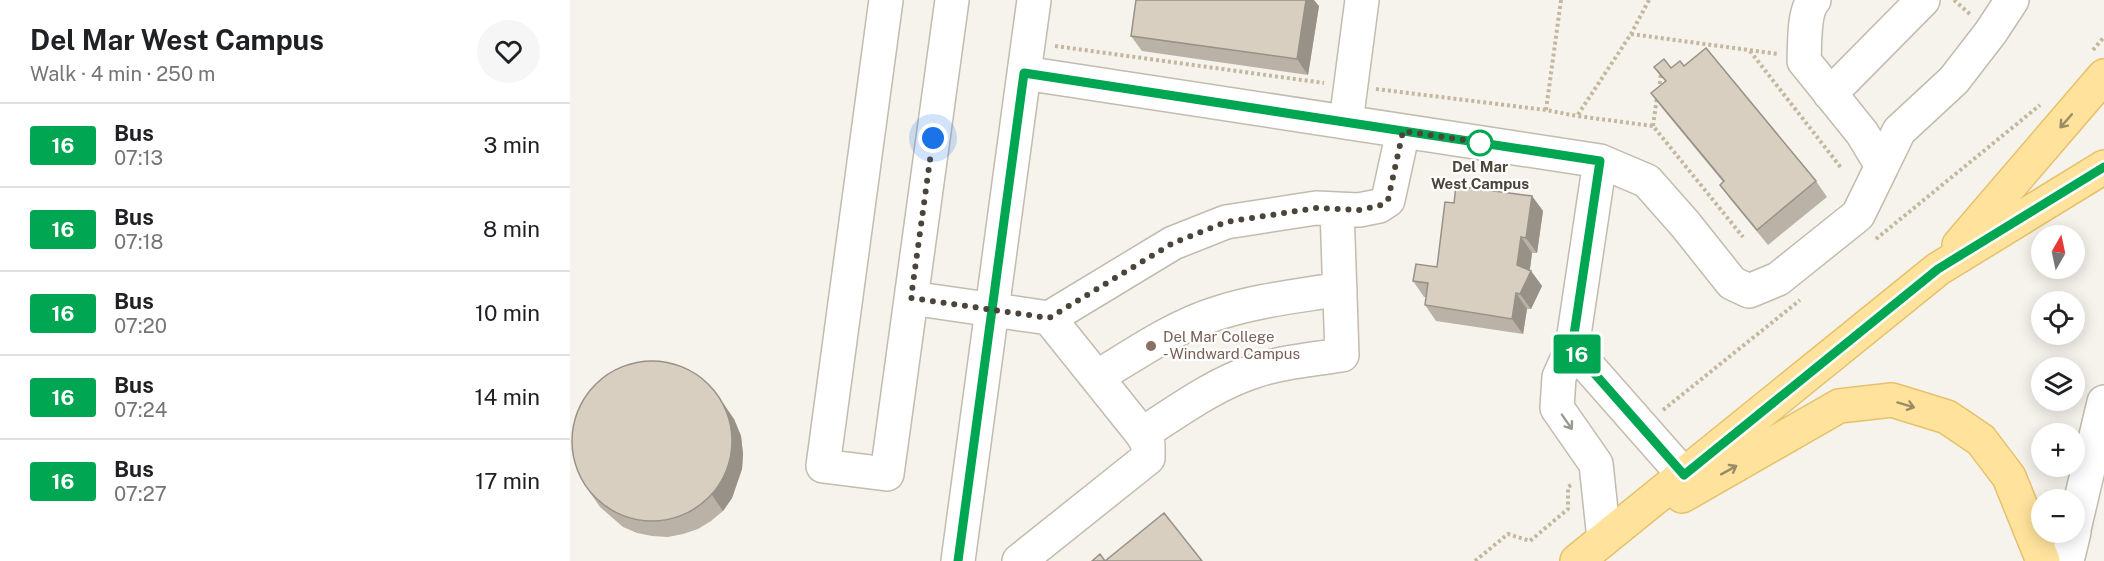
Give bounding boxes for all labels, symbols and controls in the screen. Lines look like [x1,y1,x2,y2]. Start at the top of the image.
button: heart [477,20,540,83]
text: Del Mar West Campus [30,23,324,56]
text: Walk · 4 min · 250 m [30,62,215,86]
one-way arrow [2060,113,2073,129]
text: Bus [114,120,154,146]
your location [918,123,948,153]
marker: Del Mar West Campus [1467,130,1493,156]
text: 3 min [483,132,540,158]
text: 16 [52,133,74,158]
text: 07:13 [114,146,163,170]
place label: Del Mar West Campus [1431,158,1529,192]
text: Bus [114,204,154,230]
text: 8 min [483,216,540,242]
text: 16 [52,217,74,242]
north arrow [2031,225,2085,279]
map controls [2031,225,2085,543]
text: 07:18 [114,230,163,254]
text: Bus [114,288,154,314]
button: locate [2031,291,2085,345]
text: 10 min [475,300,540,326]
text: 16 [52,301,74,326]
text: 07:20 [114,314,167,338]
place label: Del Mar College - Windward Campus [1163,328,1300,362]
line badge: 16 [1550,334,1604,374]
marker: Del Mar College - Windward Campus [1144,339,1158,353]
text: 16 [1566,342,1588,367]
button: layers [2031,357,2085,411]
text: Bus [114,372,154,398]
text: 14 min [475,384,540,410]
text: 16 [52,385,74,410]
text: 07:24 [114,398,167,422]
one-way arrow [1896,400,1915,411]
one-way arrow [1560,413,1573,429]
button: + [2031,423,2085,477]
text: Bus [114,456,154,482]
one-way arrow [1720,464,1737,476]
text: 17 min [475,468,540,494]
text: 16 [52,469,74,494]
text: 07:27 [114,482,167,506]
button: − [2031,489,2085,543]

